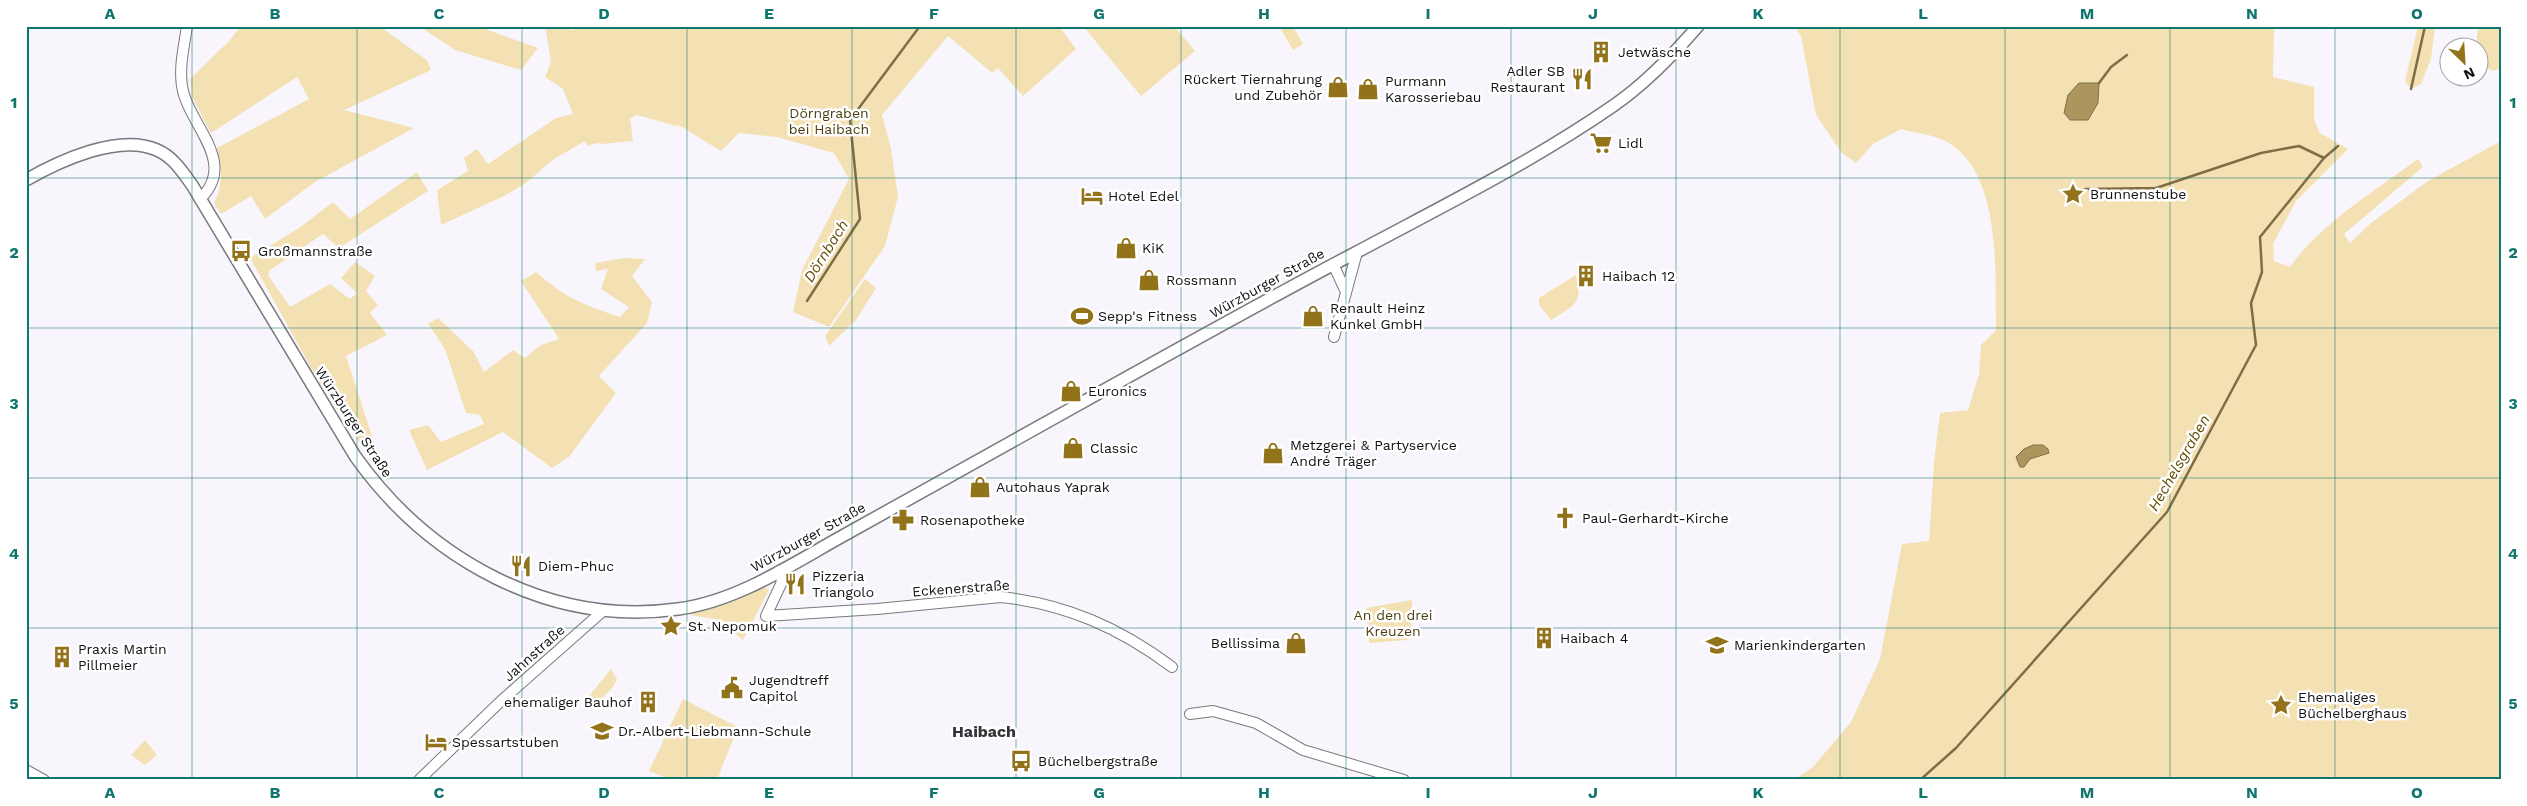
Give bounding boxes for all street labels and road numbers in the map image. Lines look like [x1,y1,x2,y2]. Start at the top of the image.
street label: Würzburger Straße [1207,245,1327,321]
street label: Würzburger Straße [312,364,396,480]
street label: Würzburger Straße [748,499,868,575]
street label: Eckenerstraße [912,577,1010,599]
street label: Jahnstraße [500,622,568,684]

